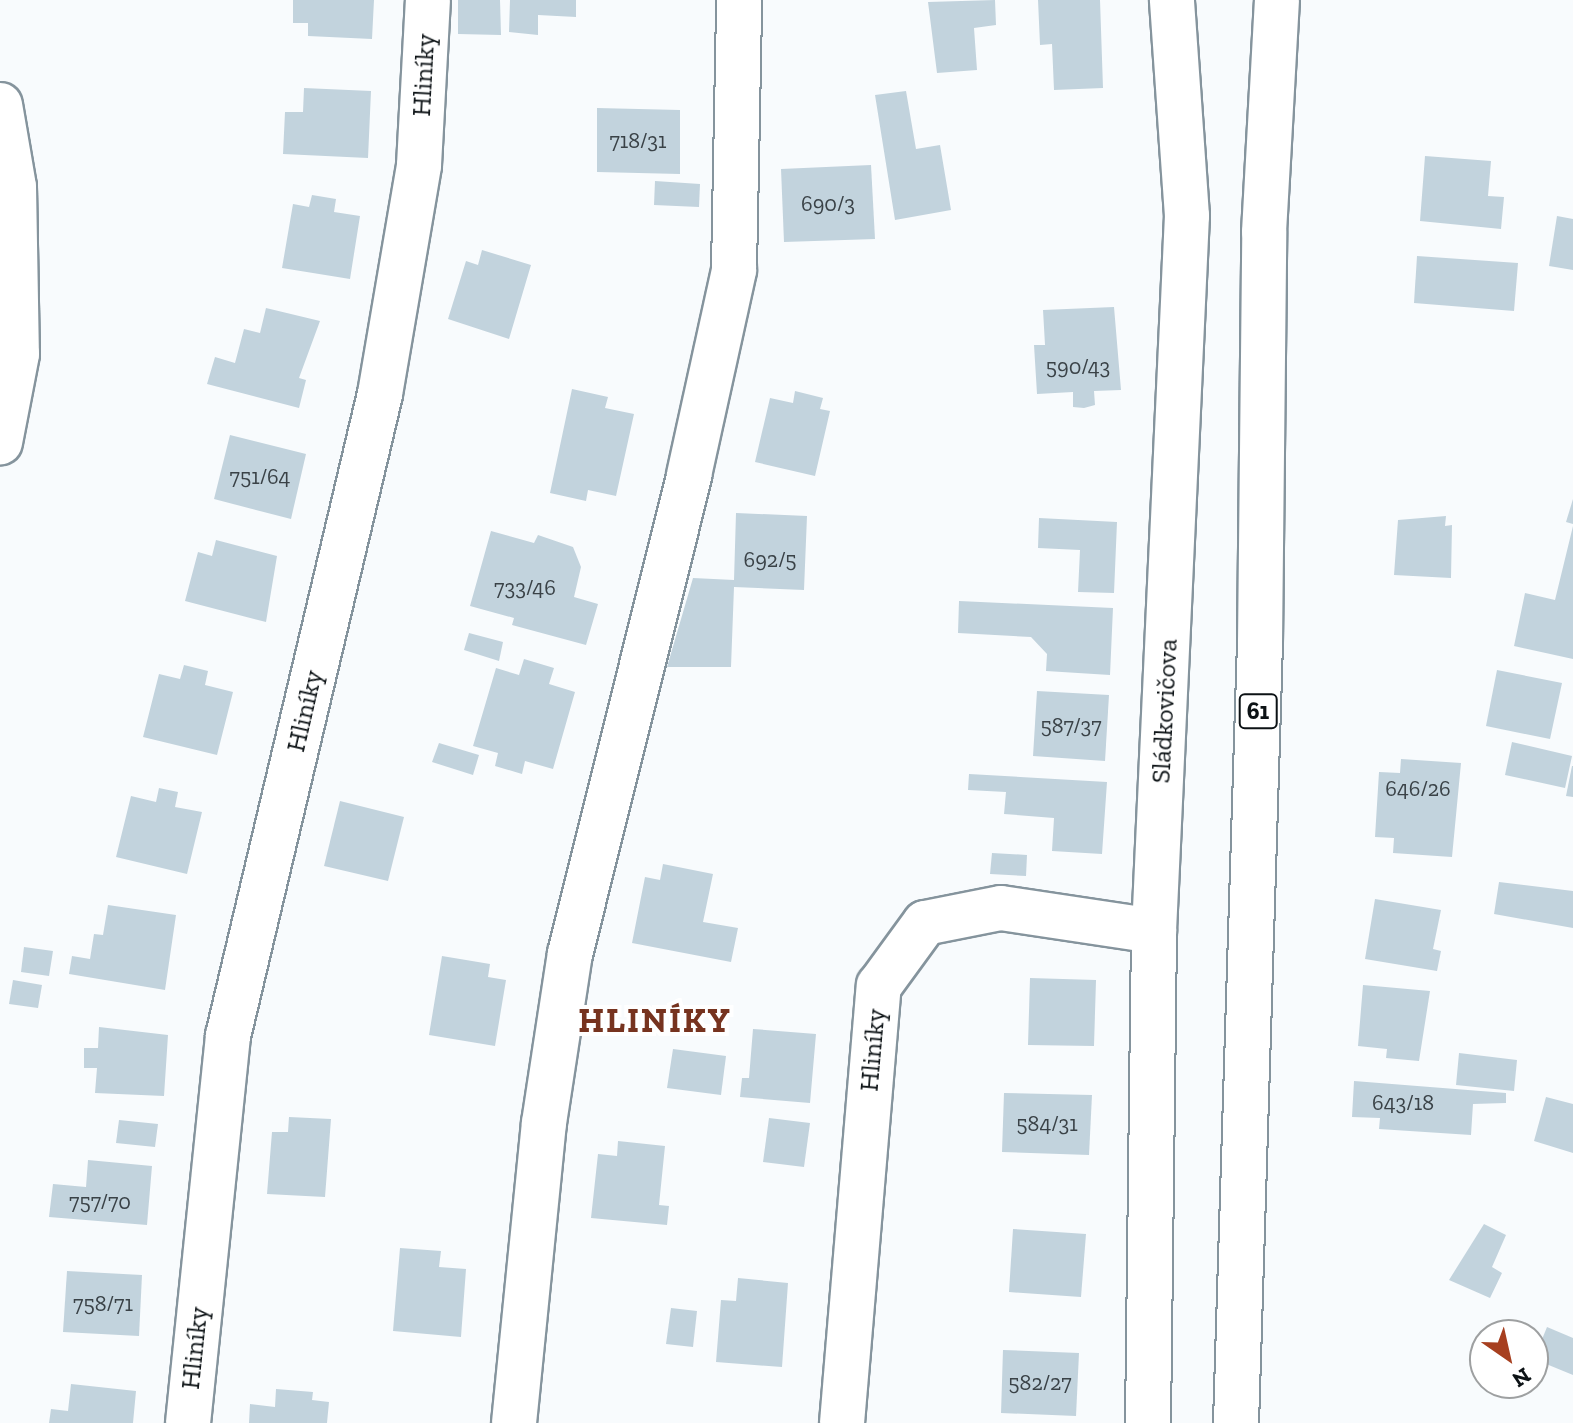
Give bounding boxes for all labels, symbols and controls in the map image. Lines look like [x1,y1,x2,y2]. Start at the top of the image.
street label: Hliníky [406,33,442,117]
house number: 718/31 [609,128,667,154]
house number: 690/3 [801,191,855,217]
house number: 590/43 [1046,354,1110,380]
house number: 751/64 [230,464,290,490]
house number: 692/5 [744,547,796,573]
house number: 733/46 [494,575,556,601]
street label: Sládkovičova [1146,638,1184,784]
street label: Hliníky [280,667,330,755]
road number: 61 [1238,691,1278,731]
house number: 587/37 [1040,713,1102,739]
house number: 646/26 [1385,776,1451,802]
district label: HLINÍKY [578,1001,732,1041]
street label: Hliníky [854,1007,892,1093]
house number: 643/18 [1372,1090,1434,1116]
house number: 584/31 [1016,1111,1078,1137]
house number: 757/70 [69,1189,131,1215]
house number: 758/71 [73,1291,133,1317]
street label: Hliníky [175,1305,215,1391]
north arrow [1469,1319,1549,1399]
text: N [1507,1362,1536,1394]
house number: 582/27 [1008,1370,1072,1396]

